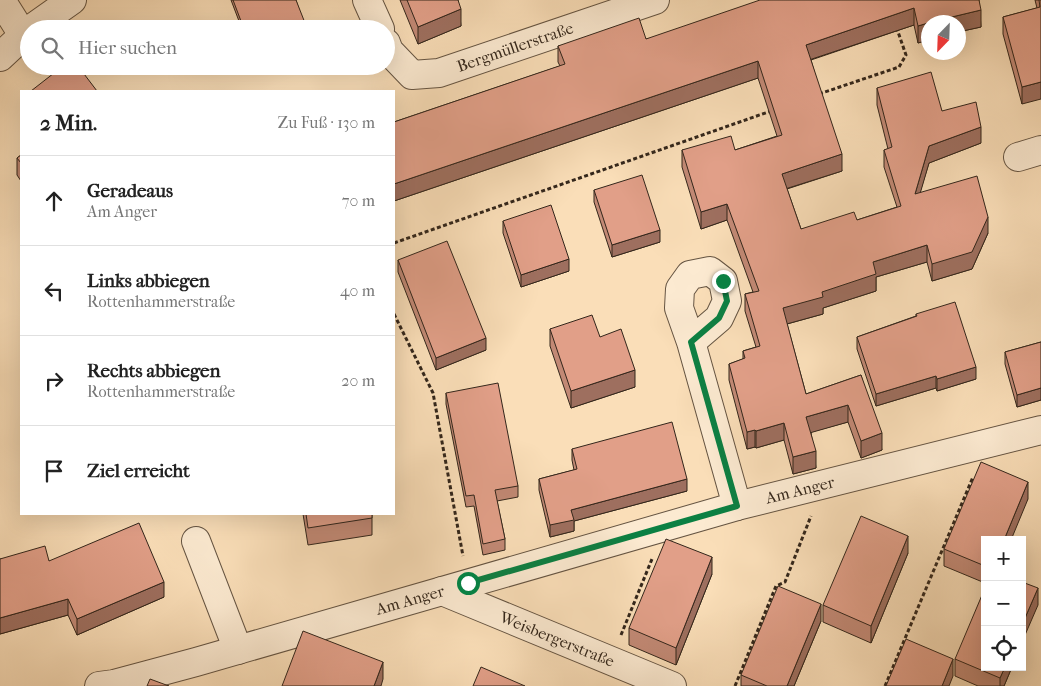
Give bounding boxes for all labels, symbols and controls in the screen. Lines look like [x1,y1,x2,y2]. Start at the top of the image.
north arrow [921,15,966,60]
street label: Bergmüllerstraße [454,18,576,76]
search box [20,20,395,75]
icon: search [38,34,66,62]
text: Hier suchen [78,37,177,59]
text: 2 Min. [40,111,97,135]
text: Zu Fuß · 130 m [277,113,375,132]
text: Geradeaus [87,180,173,202]
icon: ahead [40,187,68,215]
text: 70 m [342,191,375,210]
text: Am Anger [87,202,157,221]
text: Links abbiegen [87,270,210,292]
route end [712,270,735,293]
icon: left [40,277,68,305]
text: 40 m [340,281,375,300]
text: Rottenhammerstraße [87,292,235,311]
text: Rechts abbiegen [87,360,221,382]
icon: right [40,367,68,395]
text: 20 m [341,371,375,390]
text: Rottenhammerstraße [87,382,235,401]
icon: arrive [40,457,68,485]
text: Ziel erreicht [87,460,190,482]
street label: Am Anger [763,472,836,508]
map controls [981,536,1026,671]
button: + [981,536,1026,581]
route start [457,572,480,595]
street label: Am Anger [373,581,446,619]
button: − [981,581,1026,626]
street label: Weisbergerstraße [496,607,617,671]
button: locate [981,626,1026,671]

